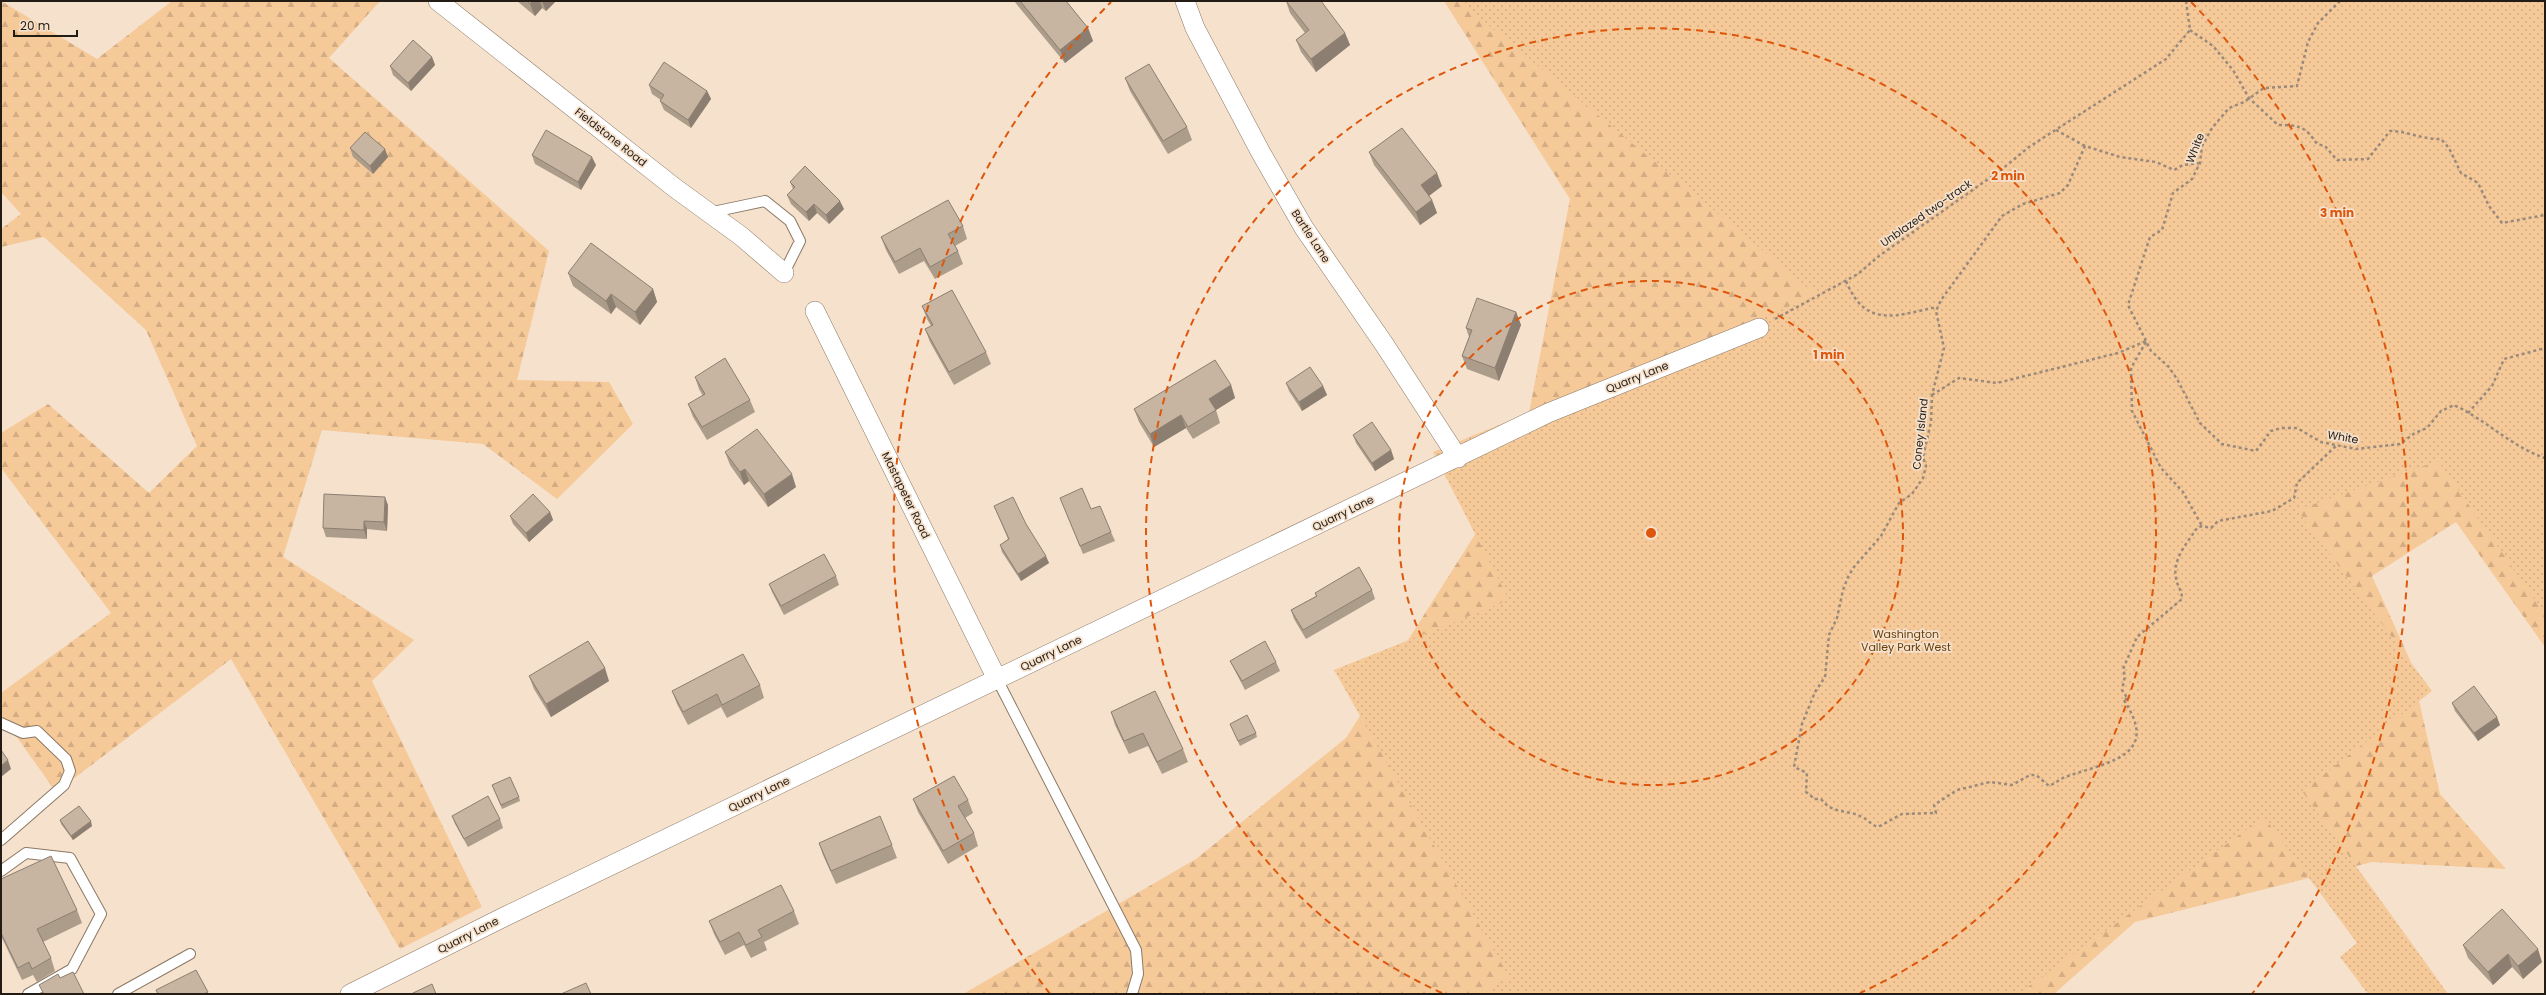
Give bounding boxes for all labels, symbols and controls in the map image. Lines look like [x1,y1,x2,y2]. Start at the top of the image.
scale bar [14,12,77,38]
text: 20 m [20,17,50,34]
street label: Fieldstone Road [572,104,650,170]
street label: White [2182,130,2208,165]
text: 2 min [1991,167,2025,184]
street label: Unblazed two-track [1877,175,1975,251]
text: 3 min [2320,204,2354,221]
street label: Bartle Lane [1288,206,1334,266]
text: 1 min [1813,346,1845,363]
street label: Quarry Lane [1603,357,1671,397]
street label: Coney Island [1908,398,1932,470]
street label: White [2326,426,2360,448]
street label: Mastapeter Road [878,449,934,541]
street label: Quarry Lane [1310,491,1377,535]
centre of rings [1644,526,1658,540]
park label: Washington Valley Park West [1861,626,1951,655]
street label: Quarry Lane [1018,631,1085,675]
street label: Quarry Lane [726,772,793,816]
street label: Quarry Lane [435,913,501,957]

